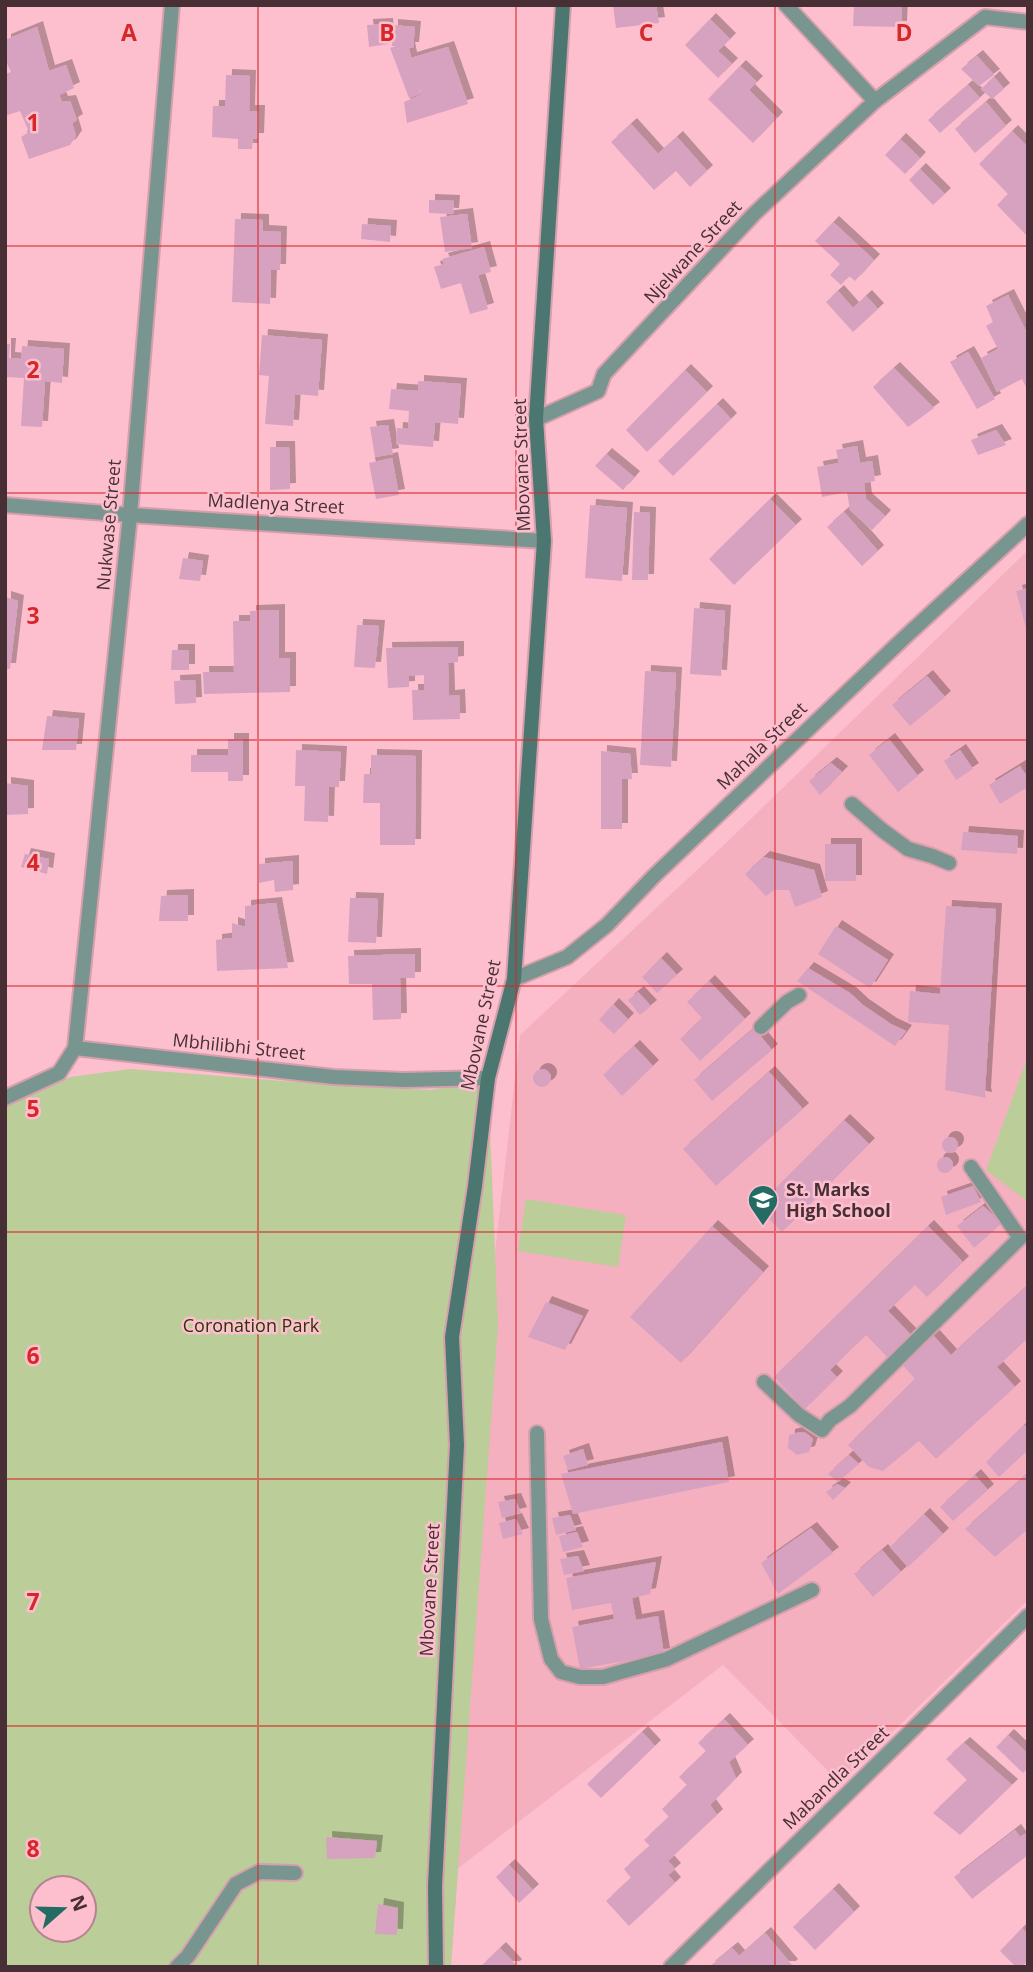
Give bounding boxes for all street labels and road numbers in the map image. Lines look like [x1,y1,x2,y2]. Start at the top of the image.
street label: Njelwane Street [638,195,746,308]
street label: Mbovane Street [507,398,535,532]
street label: Nukwase Street [90,458,126,592]
street label: Madlenya Street [207,487,345,519]
street label: Mahala Street [711,696,812,794]
street label: Mbovane Street [454,957,506,1092]
street label: Mbhilibhi Street [172,1027,307,1065]
street label: Mbovane Street [414,1523,444,1657]
street label: Mabandla Street [777,1720,894,1834]

